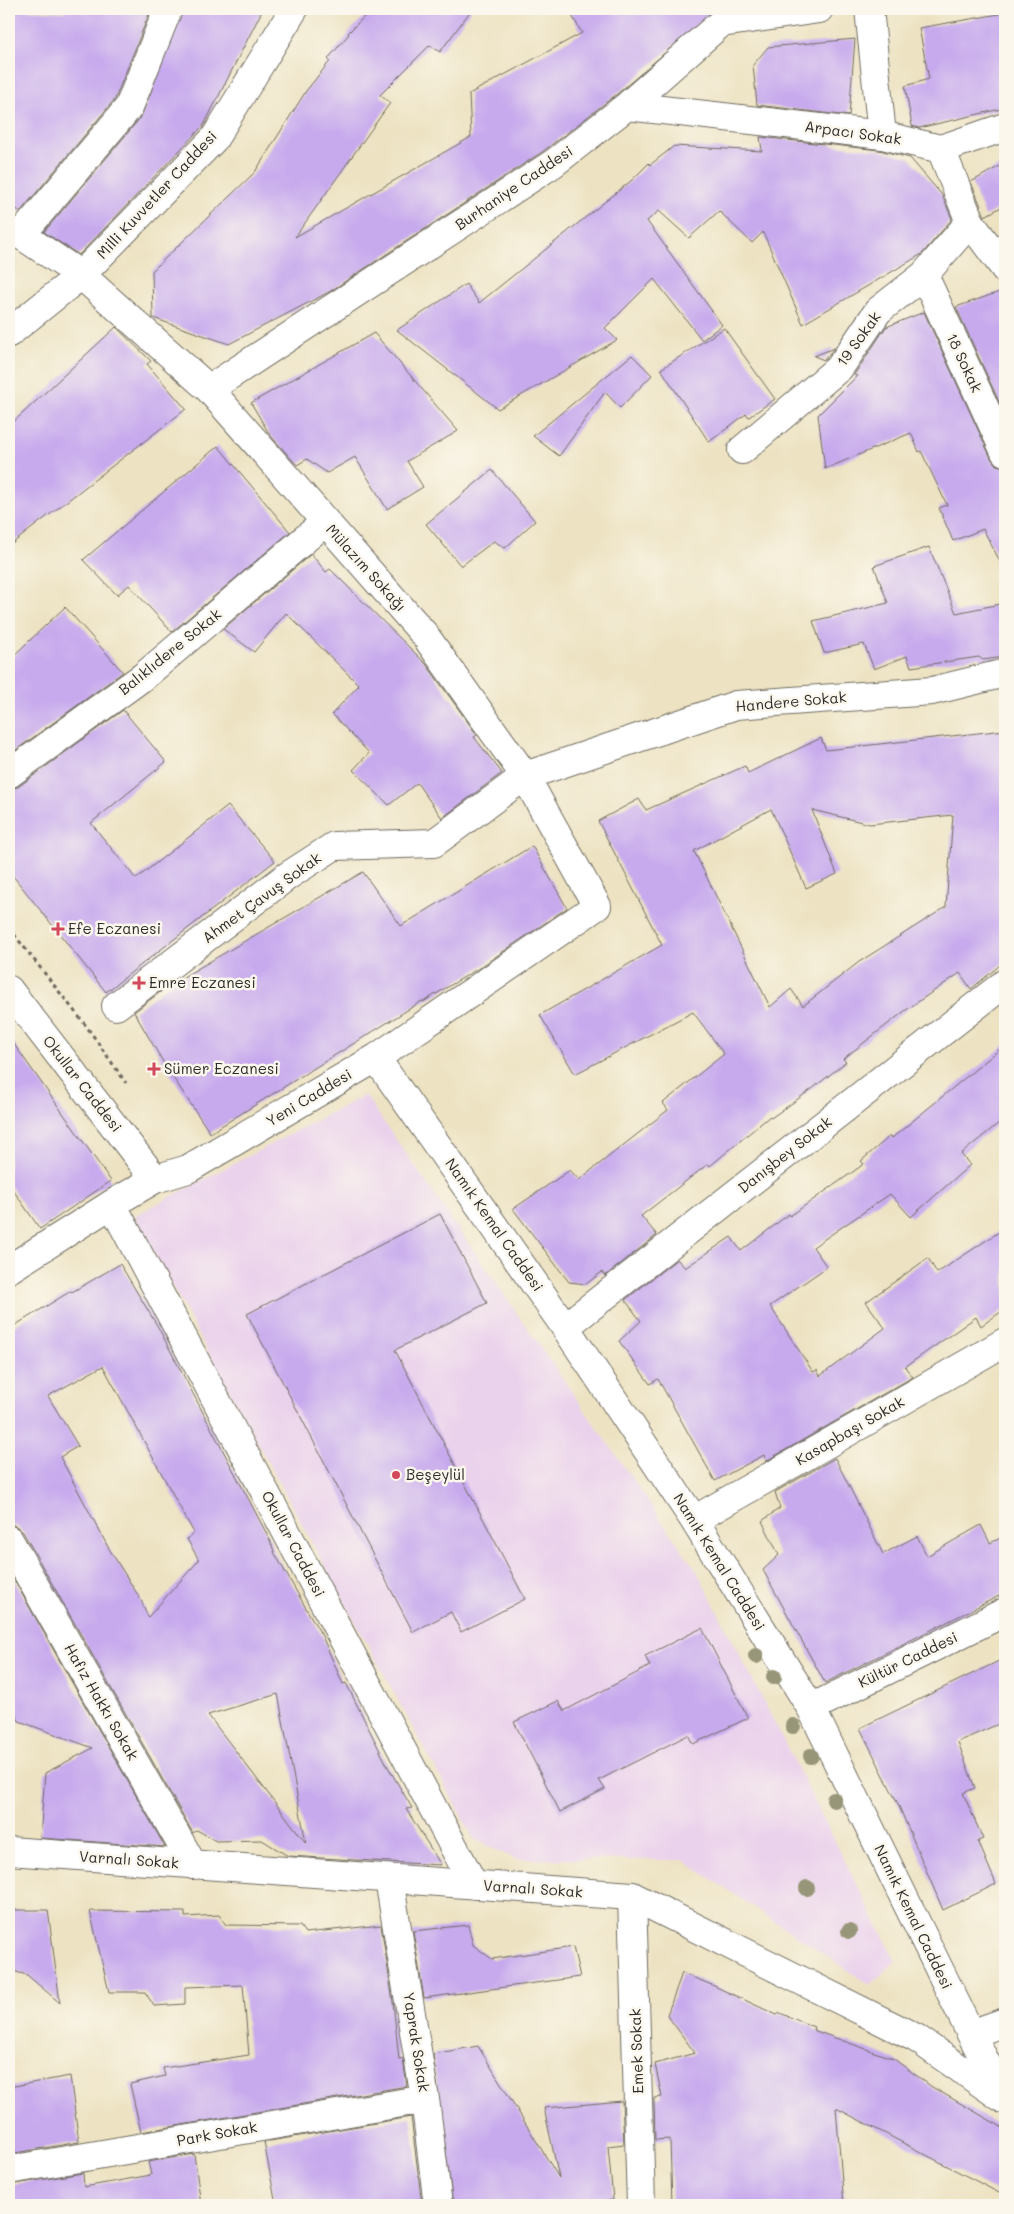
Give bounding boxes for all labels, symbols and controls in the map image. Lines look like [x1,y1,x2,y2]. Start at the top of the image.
street label: Arpacı Sokak [803,115,903,149]
street label: Milli Kuvvetler Caddesi [92,126,221,263]
street label: Burhaniye Caddesi [451,140,576,234]
street label: 19 Sokak [832,307,885,370]
street label: 18 Sokak [942,330,987,395]
street label: Mülazım Sokağı [322,519,411,615]
street label: Balıklıdere Sokak [114,604,225,699]
street label: Handere Sokak [735,686,847,716]
street label: Ahmet Çavuş Sokak [198,847,325,947]
place label: Efe Eczanesi [68,918,161,938]
marker: Efe Eczanesi [52,923,64,935]
place label: Emre Eczanesi [149,972,256,992]
marker: Emre Eczanesi [133,977,145,989]
street label: Okullar Caddesi [39,1031,127,1136]
place label: Sümer Eczanesi [164,1058,279,1078]
marker: Sümer Eczanesi [148,1063,160,1075]
street label: Yeni Caddesi [262,1064,355,1131]
street label: Danışbey Sokak [733,1111,836,1197]
street label: Namık Kemal Caddesi [441,1154,548,1295]
street label: Kasapbaşı Sokak [791,1391,908,1469]
place label: Beşeylül [406,1464,465,1484]
marker: Beşeylül [390,1469,402,1481]
street label: Okullar Caddesi [257,1487,330,1600]
street label: Namık Kemal Caddesi [669,1489,770,1634]
street label: Kültür Caddesi [854,1626,961,1692]
street label: Hafız Hakkı Sokak [60,1639,143,1764]
street label: Namık Kemal Caddesi [870,1841,958,1992]
street label: Varnalı Sokak [78,1846,180,1872]
street label: Varnalı Sokak [482,1875,584,1901]
street label: Yaprak Sokak [399,1991,435,2093]
street label: Emek Sokak [625,2008,647,2094]
street label: Park Sokak [175,2116,259,2150]

